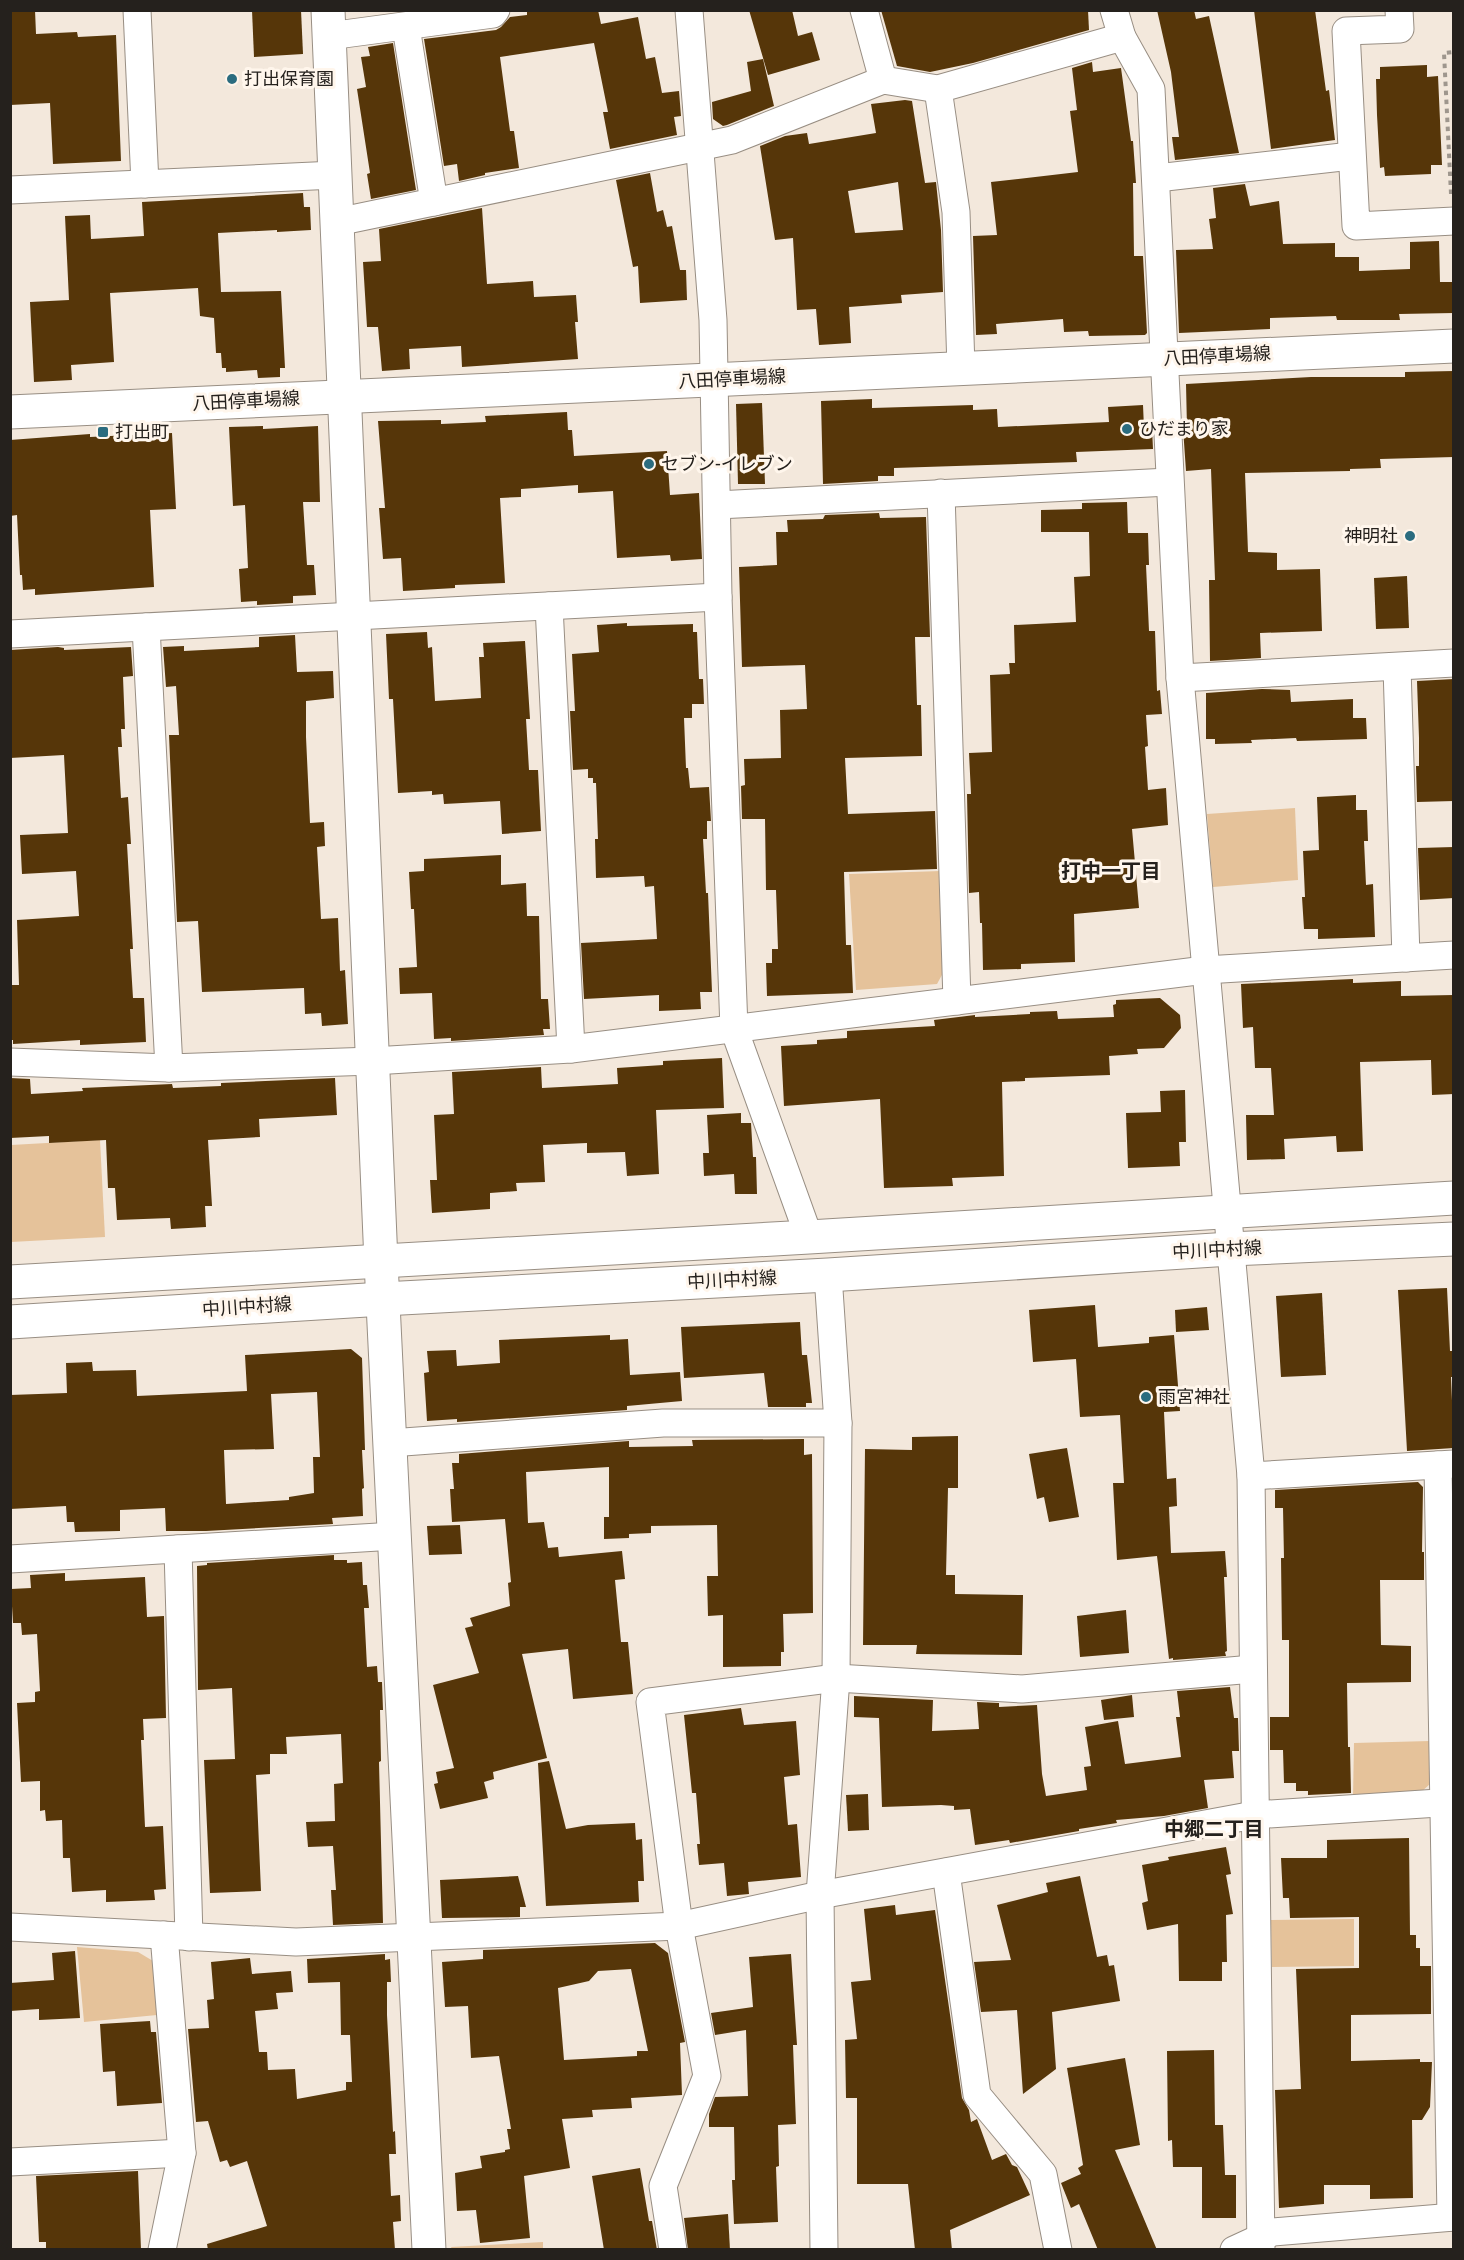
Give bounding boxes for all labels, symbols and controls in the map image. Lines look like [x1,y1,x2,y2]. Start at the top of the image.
place label: 打出保育園 [244,66,334,90]
marker: 打出保育園 [225,72,239,86]
street label: 八田停車場線 [1162,340,1272,370]
street label: 八田停車場線 [677,363,787,393]
street label: 八田停車場線 [191,385,301,415]
place label: ひだまり家 [1139,416,1229,440]
place label: 打出町 [115,419,169,443]
marker: ひだまり家 [1120,422,1134,436]
marker: 打出町 [96,425,110,439]
place label: セブン-イレブン [661,451,793,475]
marker: セブン-イレブン [642,457,656,471]
place label: 神明社 [1344,523,1398,547]
marker: 神明社 [1403,529,1417,543]
district label: 打中一丁目 [1061,857,1161,884]
street label: 中川中村線 [1171,1235,1263,1263]
street label: 中川中村線 [686,1265,778,1293]
street label: 中川中村線 [201,1291,293,1321]
place label: 雨宮神社 [1158,1384,1230,1408]
marker: 雨宮神社 [1139,1390,1153,1404]
district label: 中郷二丁目 [1164,1815,1264,1842]

